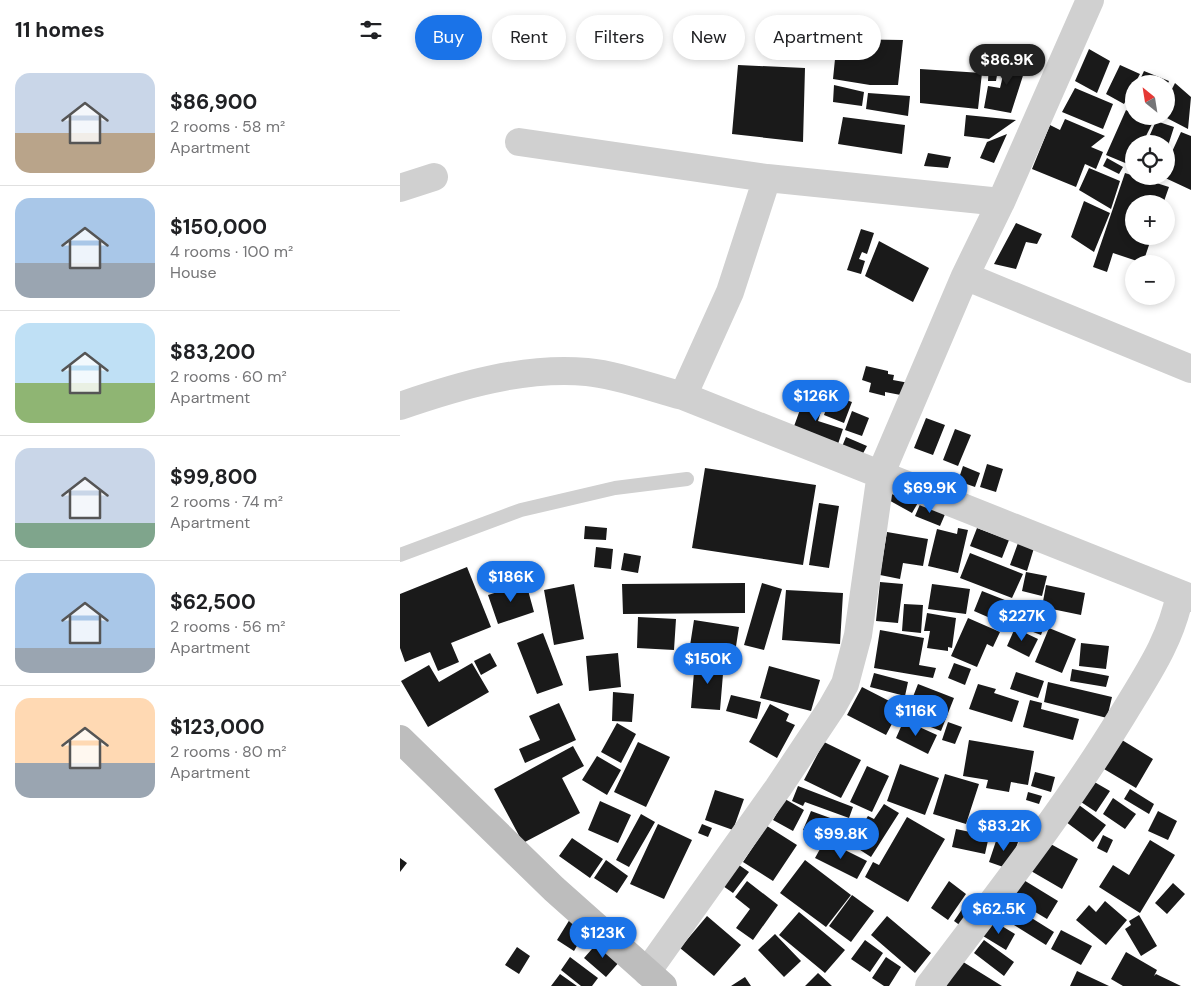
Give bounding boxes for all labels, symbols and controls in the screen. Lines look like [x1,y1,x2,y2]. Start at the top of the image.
chip: Buy [415,15,482,60]
chip: Rent [492,15,566,60]
chip: Filters [576,15,663,60]
chip: New [673,15,745,60]
chip: Apartment [755,15,881,60]
text: 11 homes [15,16,105,44]
icon: filters [357,16,385,44]
pin: $86.9K [966,44,1048,86]
text: $86.9K [980,49,1034,70]
north arrow [1125,75,1175,125]
map controls [1125,75,1175,305]
text: $86,900 [170,88,257,116]
icon: home [55,93,115,153]
text: 2 rooms · 58 m² [170,116,285,137]
button: locate [1125,135,1175,185]
text: Apartment [170,137,250,158]
button: + [1125,195,1175,245]
text: $150,000 [170,213,267,241]
icon: home [55,218,115,278]
text: 4 rooms · 100 m² [170,241,293,262]
button: − [1125,255,1175,305]
text: House [170,262,217,283]
text: $83,200 [170,338,255,366]
icon: home [55,343,115,403]
text: 2 rooms · 60 m² [170,366,287,387]
pin: $126K [781,380,851,422]
text: $126K [793,385,839,406]
text: Apartment [170,387,250,408]
text: $99,800 [170,463,257,491]
icon: home [55,468,115,528]
pin: $69.9K [889,472,971,514]
text: $69.9K [903,477,957,498]
text: 2 rooms · 74 m² [170,491,283,512]
text: Apartment [170,512,250,533]
pin: $186K [476,560,546,603]
text: $186K [488,566,534,587]
text: $62,500 [170,588,256,616]
icon: home [55,593,115,653]
pin: $227K [987,600,1057,642]
text: $227K [998,605,1046,626]
text: 2 rooms · 56 m² [170,616,286,637]
text: Apartment [170,637,250,658]
pin: $150K [673,642,743,685]
text: $150K [684,648,732,669]
pin: $116K [881,694,951,737]
text: $116K [895,700,937,721]
text: $123,000 [170,713,265,741]
icon: home [55,718,115,778]
text: 2 rooms · 80 m² [170,741,287,762]
text: Apartment [170,762,250,783]
pin: $83.2K [963,810,1045,852]
text: $83.2K [977,815,1031,836]
pin: $99.8K [800,818,882,860]
text: $99.8K [814,823,868,844]
pin: $62.5K [958,892,1040,935]
text: $62.5K [972,898,1026,919]
pin: $123K [568,916,638,959]
text: $123K [581,922,625,943]

